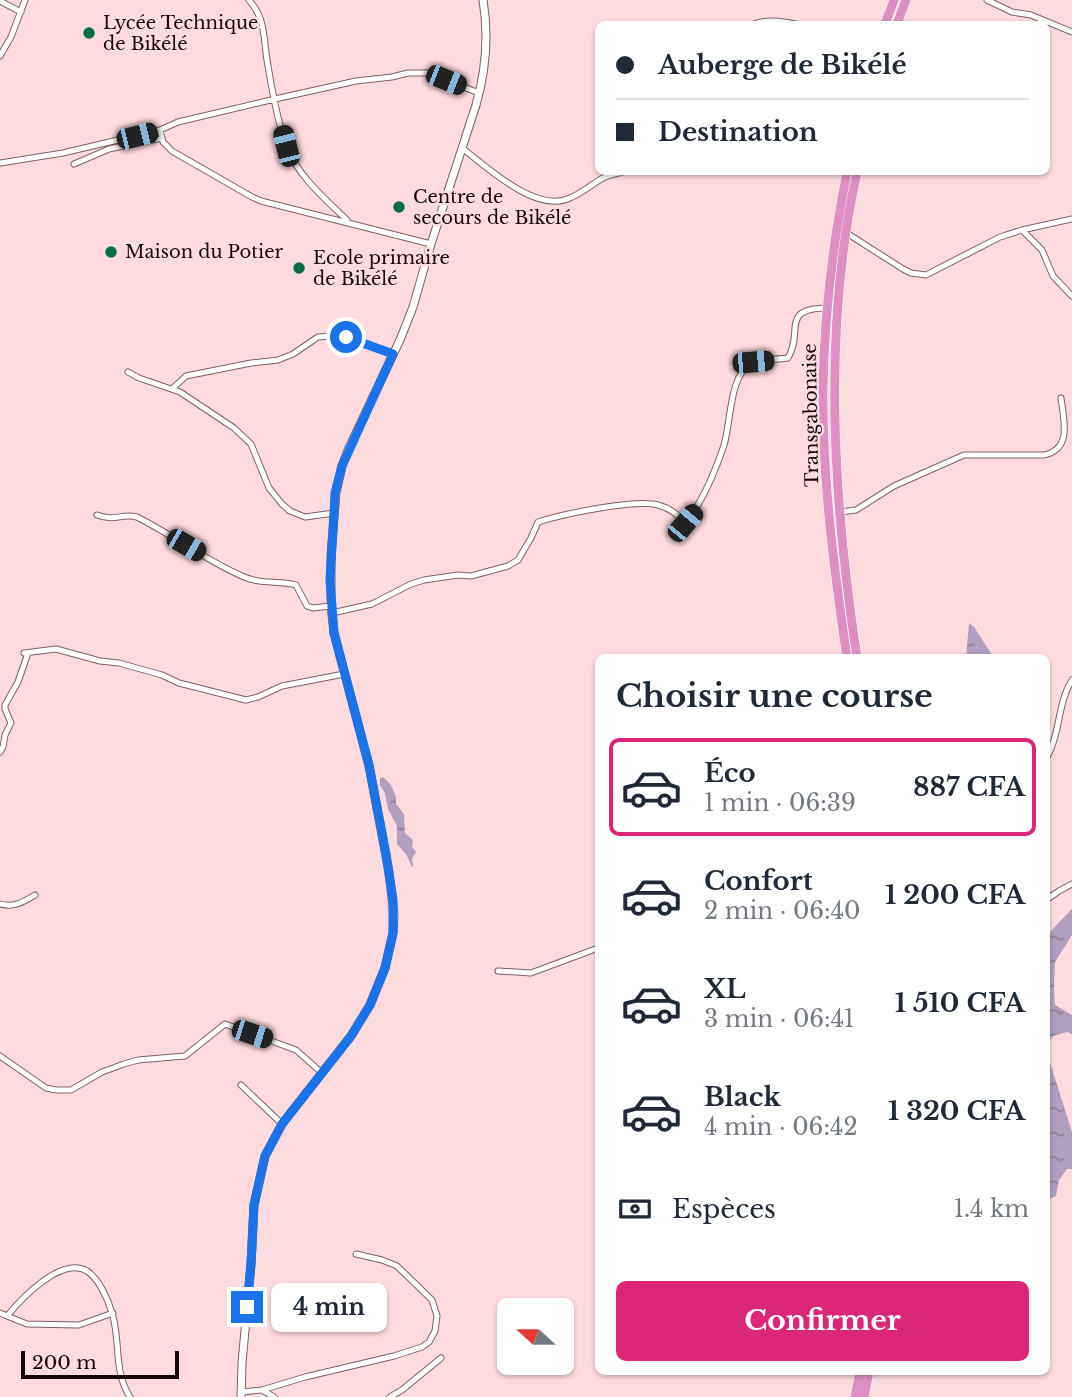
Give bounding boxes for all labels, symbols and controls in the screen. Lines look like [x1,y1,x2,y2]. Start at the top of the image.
place label: Lycée Technique de Bikélé [103,12,258,55]
marker: Lycée Technique de Bikélé [81,25,97,41]
text: Auberge de Bikélé [658,49,907,81]
car [423,62,470,98]
text: Destination [658,116,818,148]
car [115,121,160,151]
car [271,123,302,169]
place label: Centre de secours de Bikélé [413,186,571,229]
marker: Centre de secours de Bikélé [391,199,407,215]
place label: Maison du Potier [125,241,283,263]
marker: Maison du Potier [103,244,119,260]
place label: Ecole primaire de Bikélé [313,247,450,290]
marker: Ecole primaire de Bikélé [291,260,307,276]
route start [330,321,362,353]
street label: Transgabonaise [799,343,823,487]
car [732,350,775,374]
car [664,500,707,546]
car [163,525,210,565]
text: Choisir une course [616,676,933,716]
icon: car [620,756,683,819]
text: Éco [704,757,756,789]
text: 887 CFA [913,771,1025,803]
text: 1 min · 06:39 [704,789,856,817]
icon: car [620,864,683,927]
text: Confort [704,865,813,897]
text: 1 200 CFA [885,879,1025,911]
text: 2 min · 06:40 [704,897,861,925]
icon: car [620,972,683,1035]
text: XL [704,973,746,1005]
text: 1 510 CFA [895,987,1025,1019]
text: 3 min · 06:41 [704,1005,854,1033]
car [229,1018,276,1050]
icon: car [620,1080,683,1143]
text: Black [704,1081,781,1113]
text: 1 320 CFA [888,1095,1025,1127]
text: 4 min · 06:42 [704,1113,858,1141]
icon: cash [616,1190,654,1228]
text: Espèces [672,1193,776,1225]
text: 1.4 km [954,1195,1029,1223]
button: Confirmer [616,1281,1029,1361]
callout: 4 min [272,1282,387,1332]
route end [231,1291,263,1323]
text: 4 min [293,1293,365,1321]
north arrow [497,1298,574,1376]
map controls [497,1298,574,1375]
scale bar [21,1348,178,1380]
text: 200 m [32,1351,97,1374]

